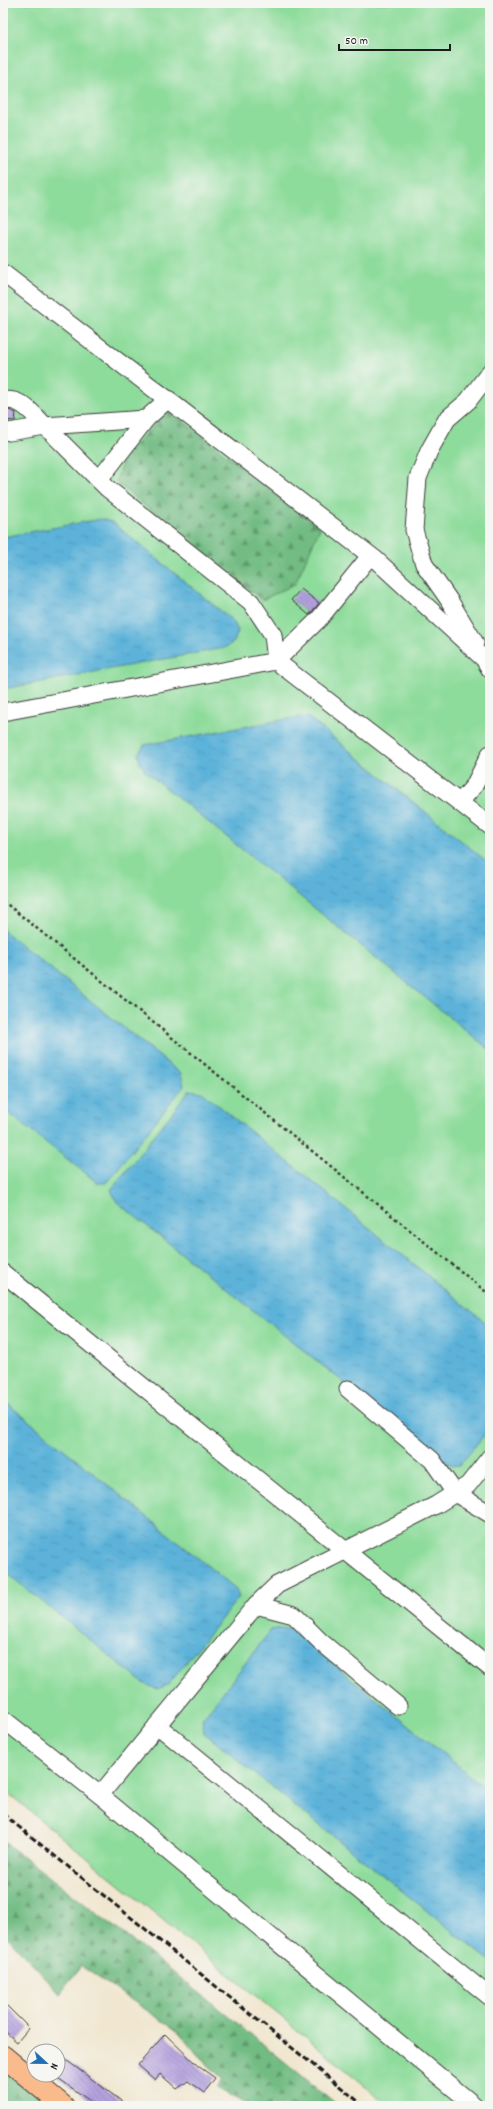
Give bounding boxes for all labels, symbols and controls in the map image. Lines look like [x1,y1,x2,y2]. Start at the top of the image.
scale bar [339,26,450,52]
text: 50 m [345,33,368,50]
north arrow [26,2043,66,2083]
text: N [45,2060,62,2072]

